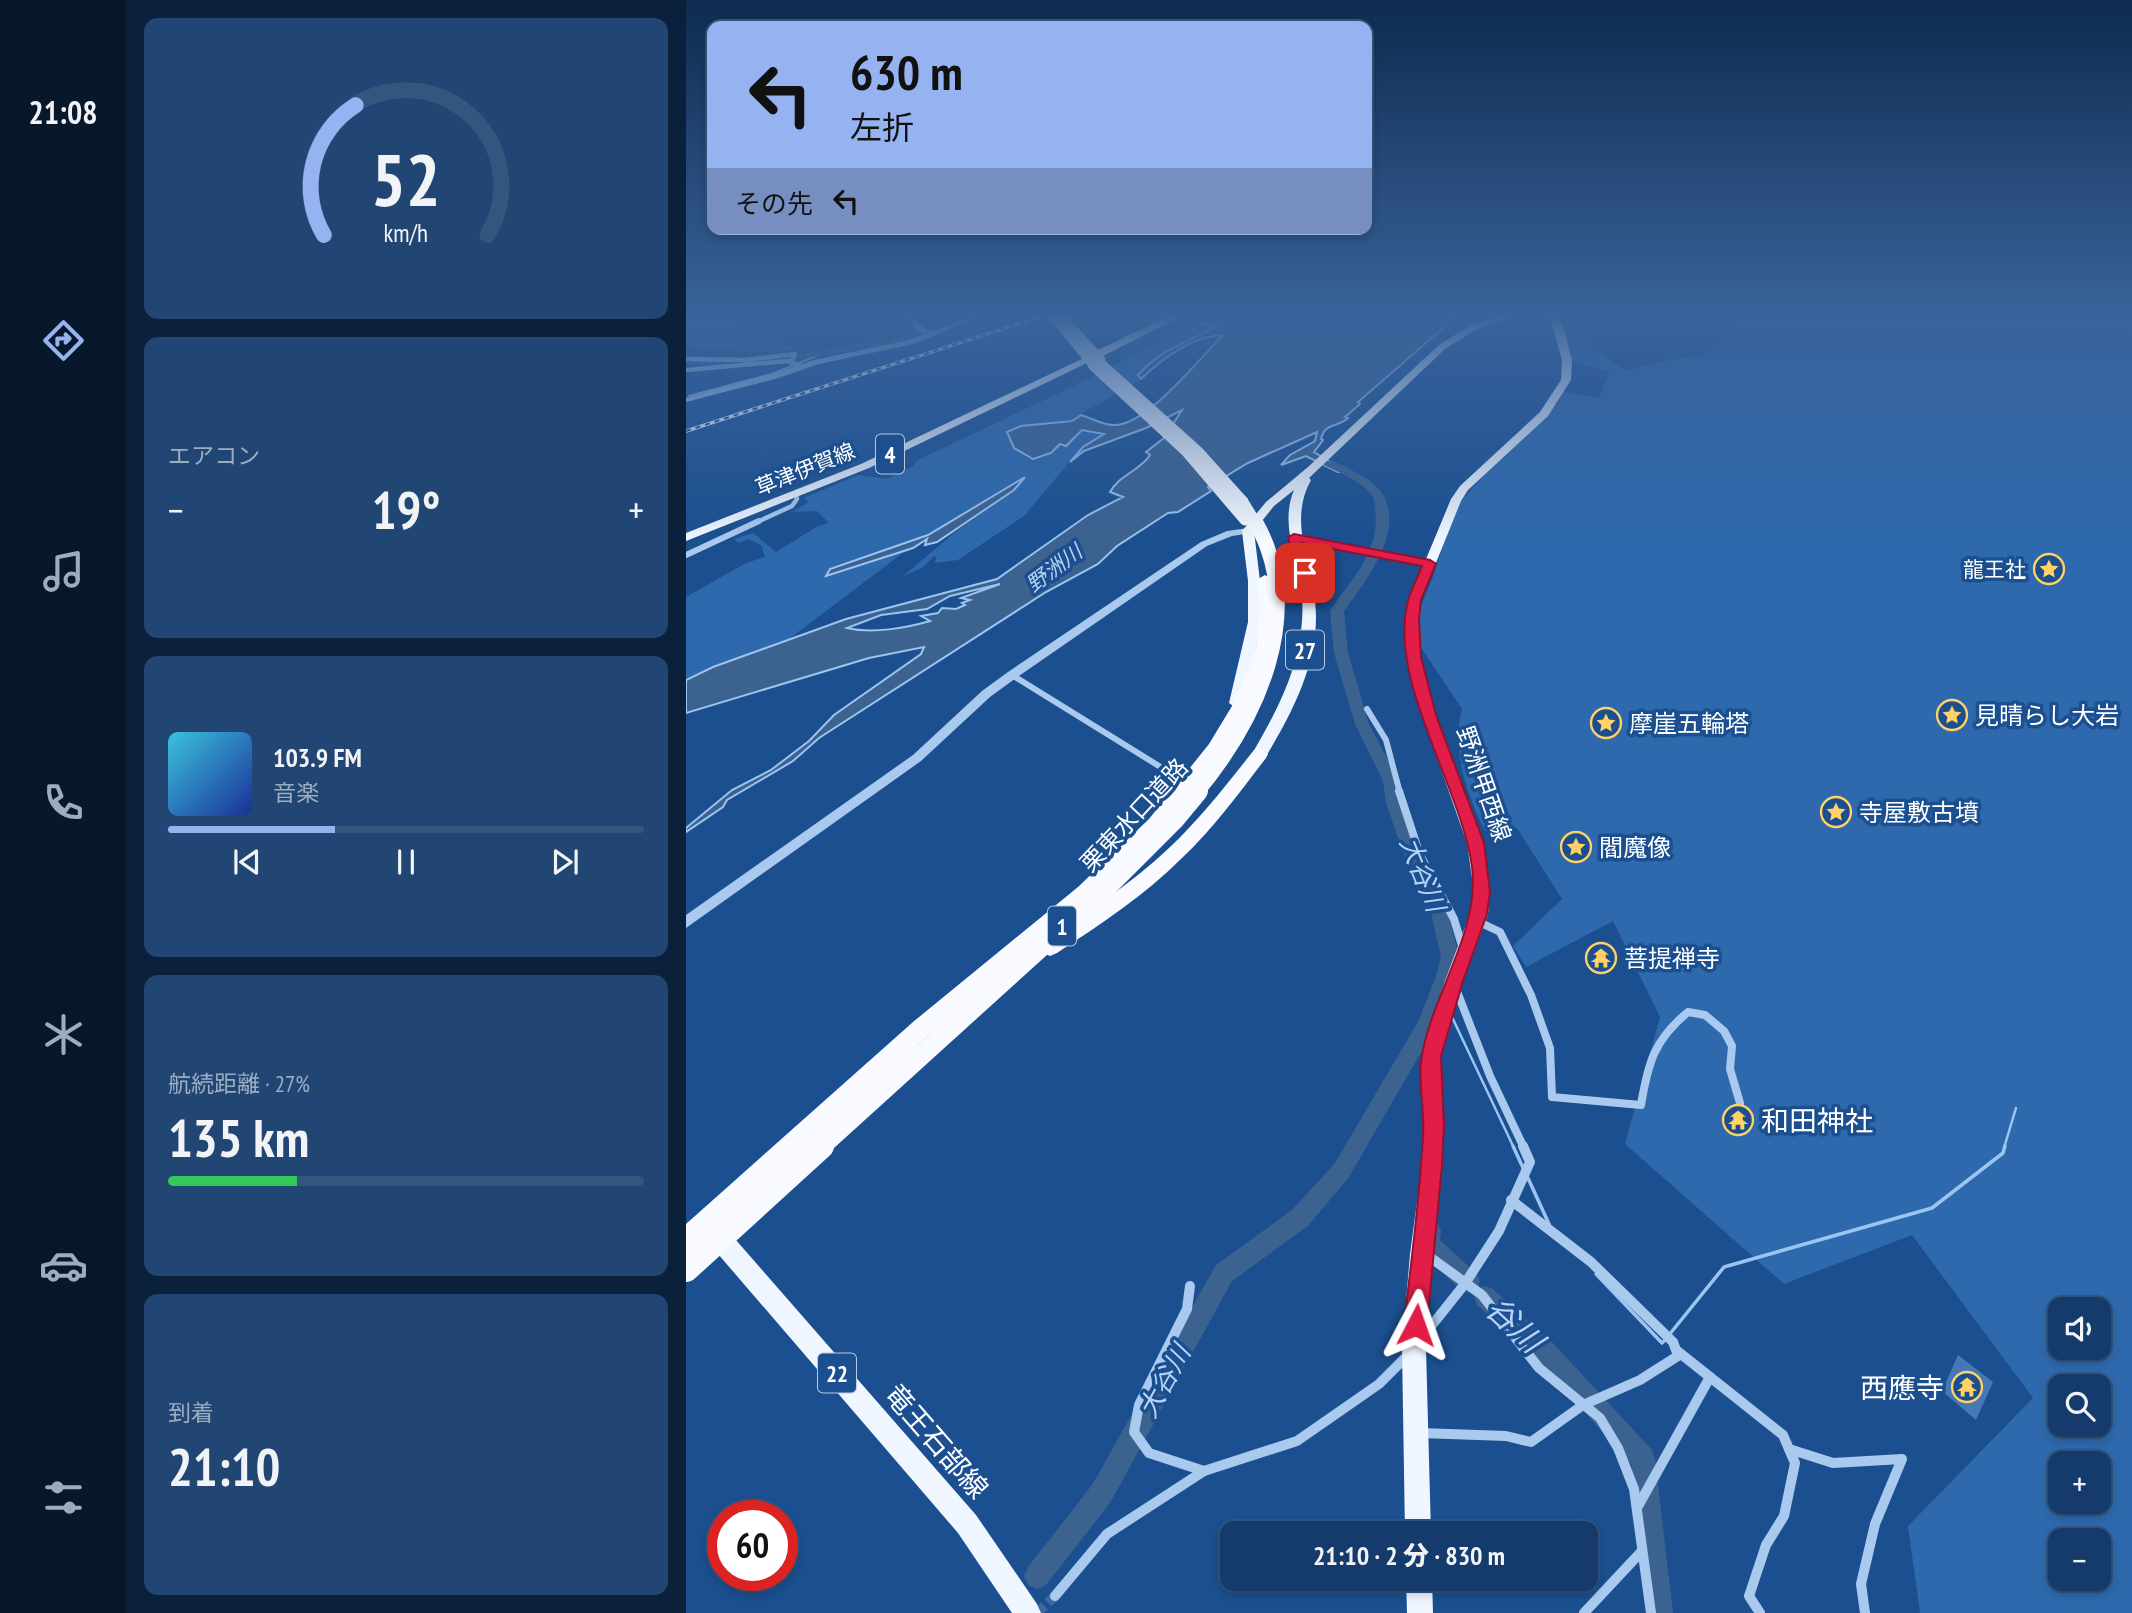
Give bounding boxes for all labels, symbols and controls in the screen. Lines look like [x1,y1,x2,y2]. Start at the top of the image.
text: 630 m [850,40,963,104]
icon: left [735,49,826,140]
text: 21:08 [28,91,98,133]
text: 左折 [850,106,914,148]
text: 52 [371,131,441,225]
icon: left [827,182,865,220]
text: その先 [735,187,813,220]
text: km/h [384,216,428,248]
icon: directions [39,316,88,365]
road number: 4 [876,435,904,474]
street label: 草津伊賀線 [751,437,859,501]
text: エアコン [168,441,260,470]
text: 19° [372,476,440,543]
text: − [168,485,184,534]
text: + [628,485,644,534]
water label: 野洲川 [1021,537,1089,598]
pin [1275,543,1335,603]
icon: music [39,547,88,596]
place icon: 龍王社 [2032,552,2066,586]
icon: arrive [1286,554,1324,592]
place label: 龍王社 [1963,556,2026,583]
road number: 27 [1286,630,1324,670]
place icon: 見晴らし大岩 [1935,698,1969,732]
place label: 見晴らし大岩 [1975,700,2119,731]
place icon: 摩崖五輪塔 [1589,706,1623,740]
place label: 摩崖五輪塔 [1629,708,1749,739]
street label: 野洲甲西線 [1450,722,1518,846]
text: 103.9 FM [273,741,362,774]
street label: 栗東水口道路 [1074,752,1194,878]
icon: phone [39,778,88,827]
text: 音楽 [273,778,319,807]
place icon: 寺屋敷古墳 [1819,795,1853,829]
place label: 寺屋敷古墳 [1859,797,1979,828]
place icon: 閻魔像 [1559,830,1593,864]
water label: 大谷川 [1393,832,1454,919]
place label: 閻魔像 [1599,832,1671,863]
icon: previous [228,843,266,881]
icon: pause [387,843,425,881]
icon: next [546,843,584,881]
road number: 1 [1048,906,1076,945]
temple icon: 菩提禅寺 [1584,941,1618,975]
place label: 菩提禅寺 [1624,943,1720,974]
icon: climate [39,1010,88,1059]
text: 航続距離 · 27% [168,1069,310,1098]
place label: 和田神社 [1761,1102,1873,1139]
temple icon: 和田神社 [1721,1103,1755,1137]
text: 135 km [168,1104,309,1171]
icon: car [39,1241,88,1290]
water label: 谷川 [1477,1287,1555,1363]
position arrow [1379,1288,1453,1362]
map controls [2048,1297,2111,1591]
button: sound [2048,1297,2111,1360]
water label: 大谷川 [1131,1336,1199,1423]
road number: 22 [818,1354,856,1392]
place label: 西應寺 [1860,1369,1944,1406]
temple icon: 西應寺 [1950,1370,1984,1404]
button: search [2048,1374,2111,1437]
street label: 竜王石部線 [877,1376,997,1506]
text: 到着 [168,1398,214,1427]
text: 21:10 [168,1433,280,1500]
button: + [2048,1451,2111,1514]
icon: filters [39,1473,88,1522]
speed limit sign: 60 [707,1500,798,1591]
button: − [2048,1528,2111,1591]
text: 21:10 · 2 分 · 830 m [1313,1539,1505,1572]

